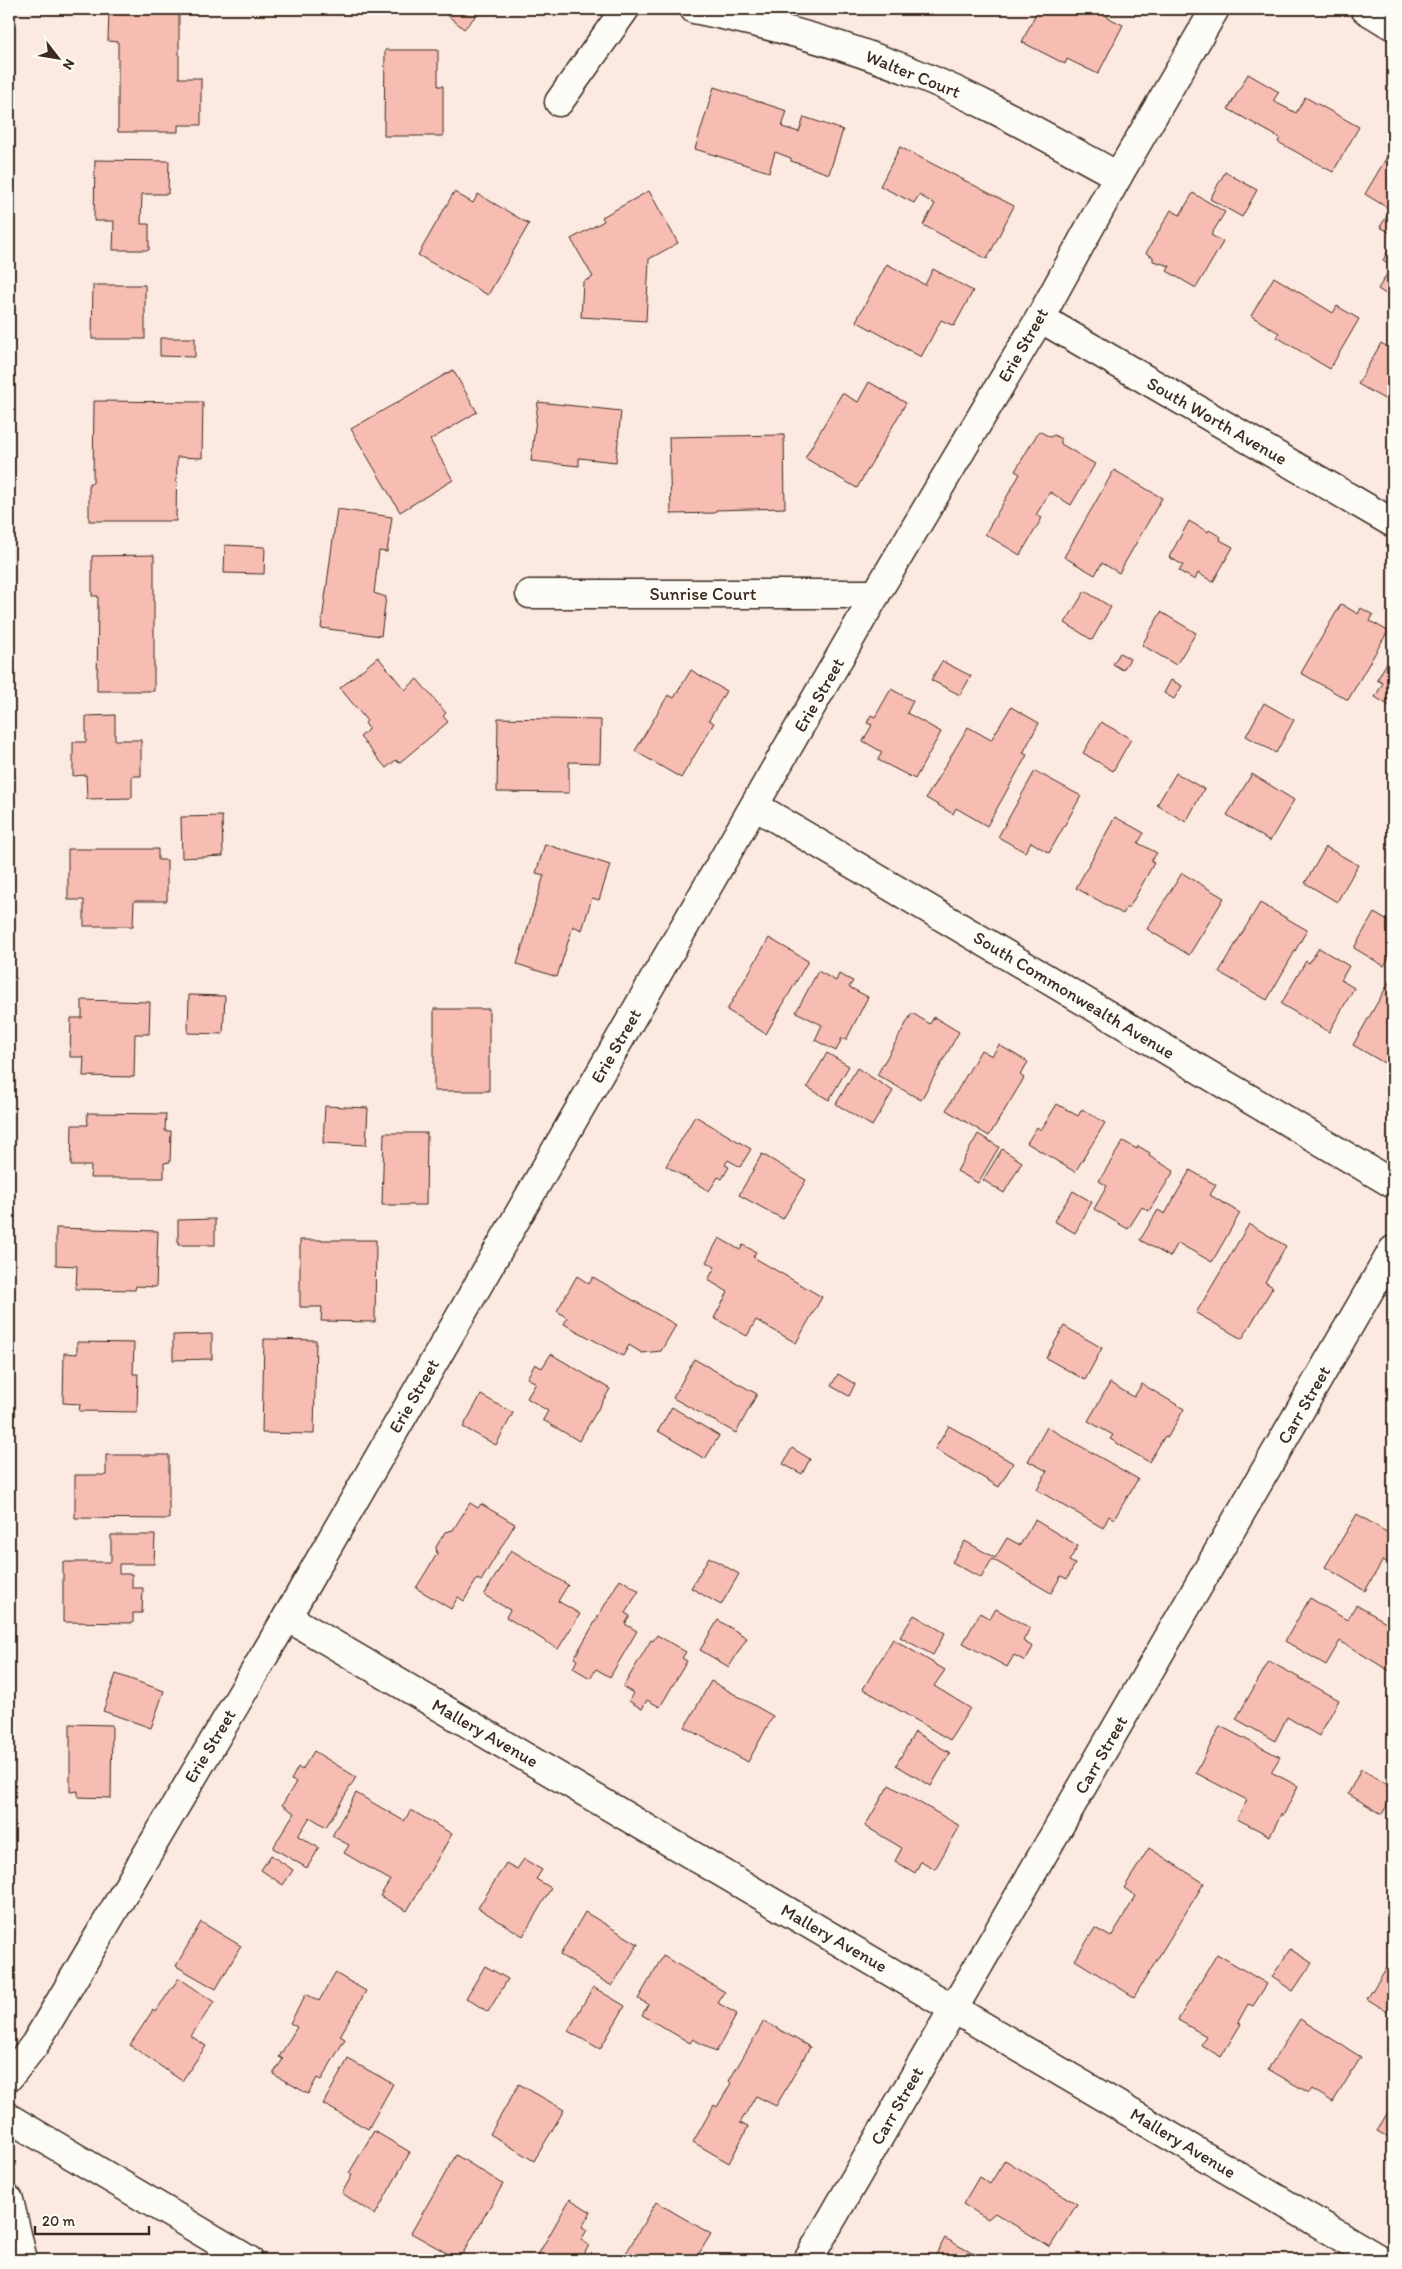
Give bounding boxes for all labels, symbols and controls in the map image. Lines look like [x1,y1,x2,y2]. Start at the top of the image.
north arrow [32,32,82,82]
street label: Walter Court [862,45,964,103]
text: N [59,56,78,73]
street label: Erie Street [993,304,1053,386]
street label: South Worth Avenue [1143,372,1291,470]
street label: Sunrise Court [650,583,757,605]
street label: Erie Street [789,654,849,736]
street label: South Commonwealth Avenue [969,926,1179,1064]
street label: Erie Street [586,1005,646,1087]
street label: Erie Street [384,1355,444,1437]
street label: Carr Street [1273,1362,1335,1448]
street label: Mallery Avenue [428,1694,542,1772]
street label: Erie Street [179,1705,241,1787]
street label: Carr Street [1070,1712,1132,1798]
street label: Mallery Avenue [777,1899,891,1977]
street label: Carr Street [866,2063,928,2149]
street label: Mallery Avenue [1126,2103,1240,2183]
scale bar [35,2204,149,2236]
text: 20 m [42,2212,76,2230]

